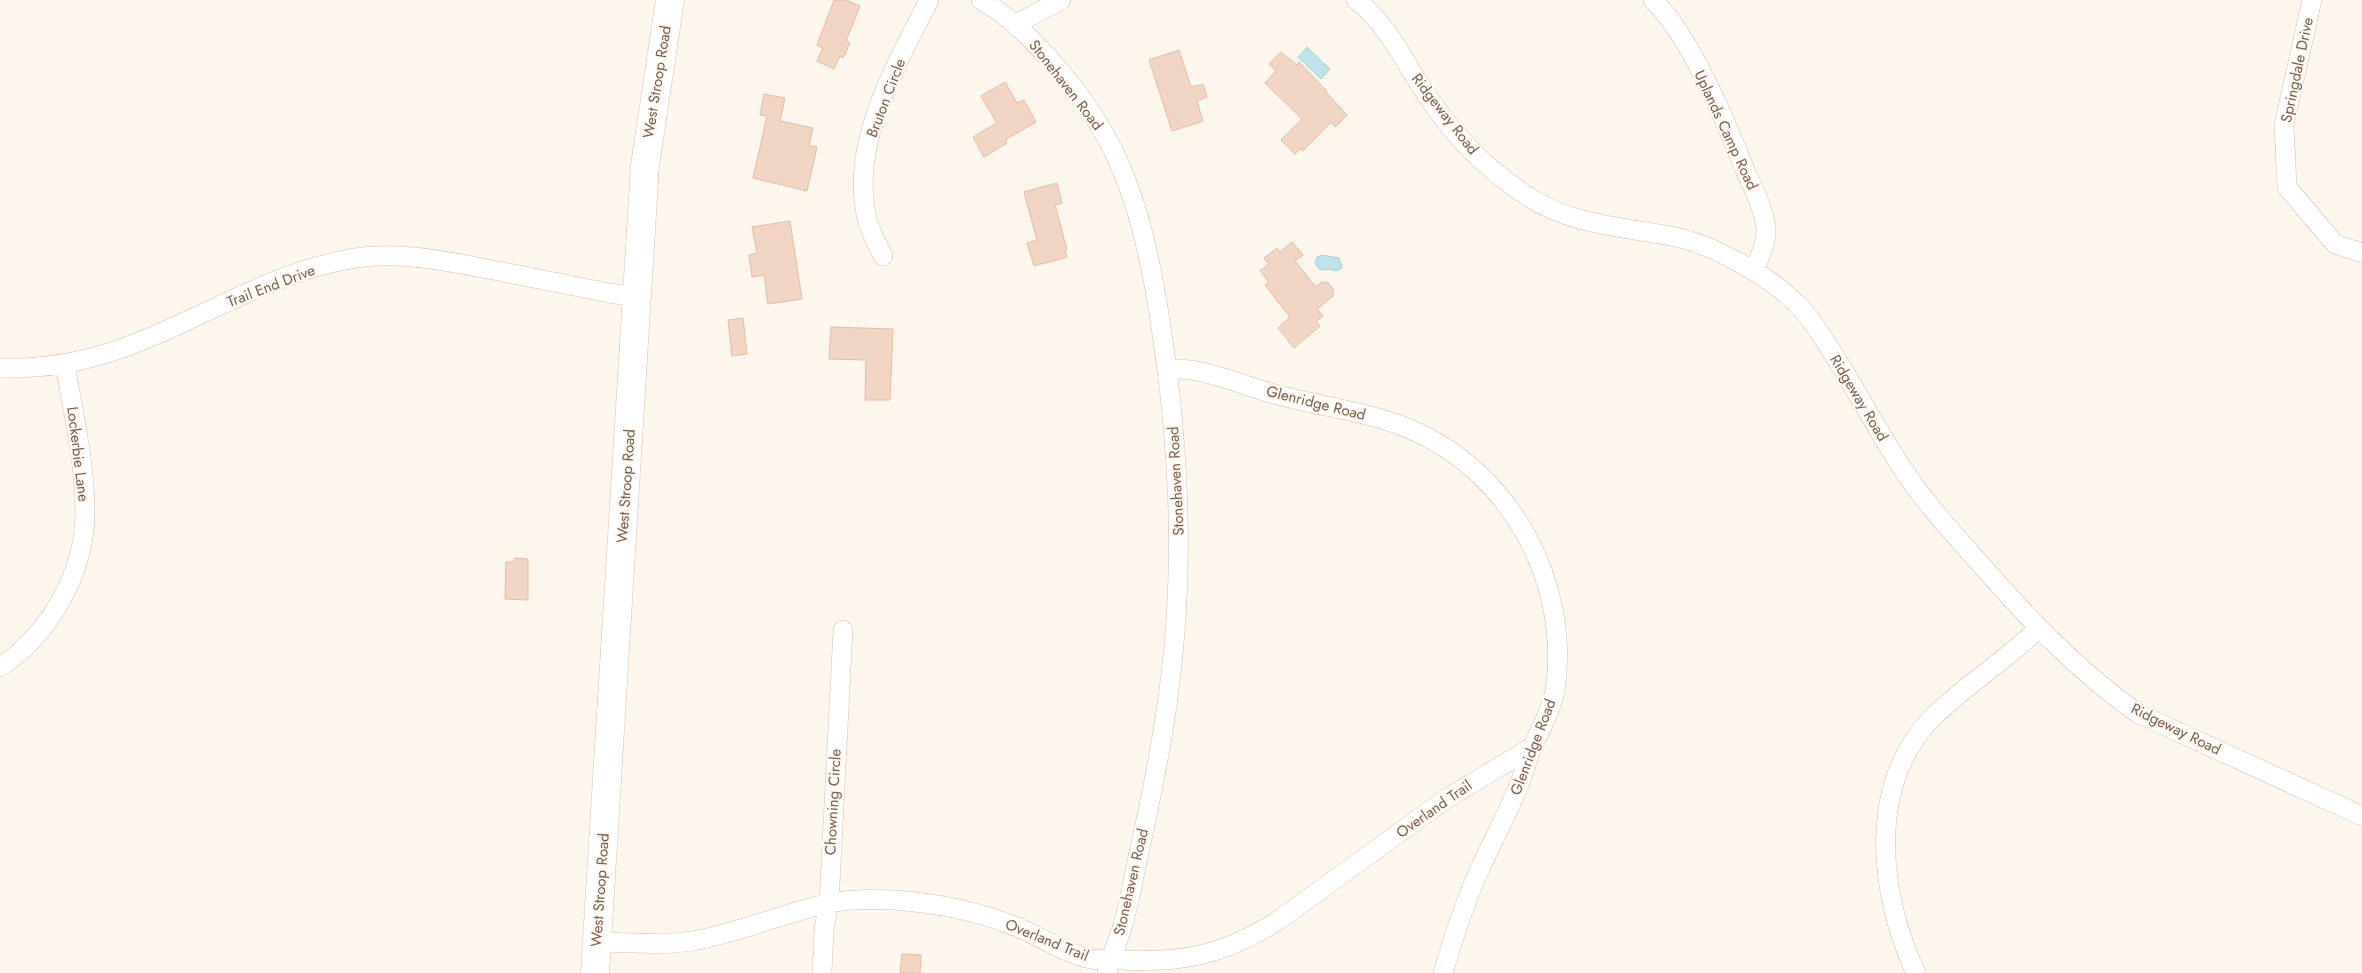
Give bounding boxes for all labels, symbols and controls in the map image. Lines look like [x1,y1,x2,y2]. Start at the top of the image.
street label: Springdale Drive [2275,15,2319,125]
street label: West Stroop Road [637,24,677,140]
street label: Stonehaven Road [1024,35,1108,135]
street label: Bruton Circle [861,55,911,141]
street label: Uplands Camp Road [1689,66,1763,194]
street label: Ridgeway Road [1406,69,1484,159]
street label: Trail End Drive [224,259,318,313]
street label: Ridgeway Road [1824,350,1894,446]
street label: Glenridge Road [1264,380,1368,426]
street label: Lockerbie Lane [61,405,95,503]
street label: Stonehaven Road [1162,426,1190,536]
street label: West Stroop Road [611,428,641,544]
street label: Glenridge Road [1505,696,1561,798]
street label: Ridgeway Road [2127,698,2225,760]
street label: Chowning Circle [819,748,847,856]
street label: Overland Trail [1391,775,1477,843]
street label: Stonehaven Road [1108,826,1154,938]
street label: West Stroop Road [585,832,615,948]
street label: Overland Trail [1002,913,1092,967]

